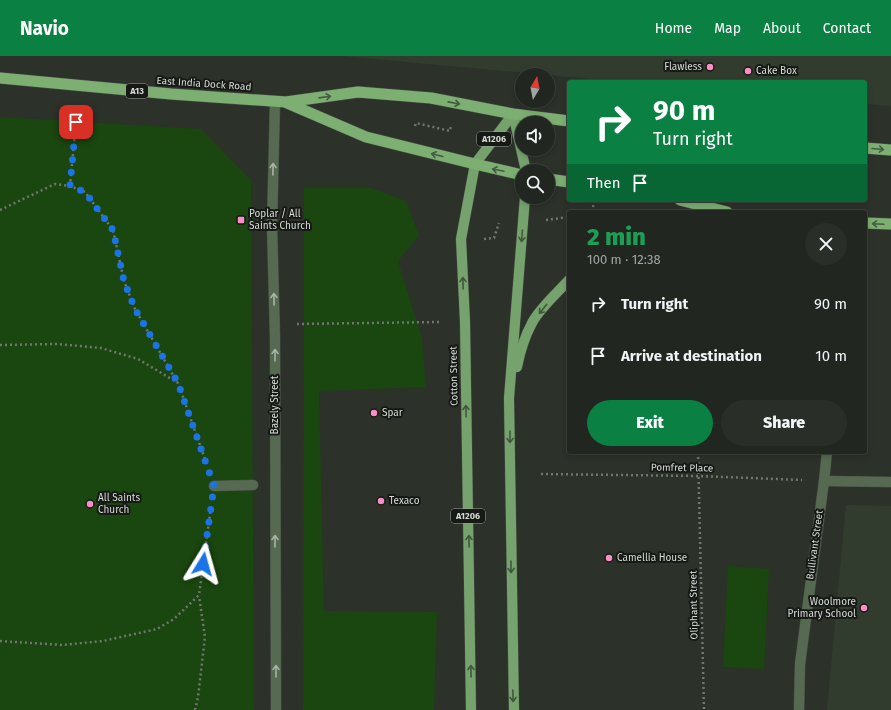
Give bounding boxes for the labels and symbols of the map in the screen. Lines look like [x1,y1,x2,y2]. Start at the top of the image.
place label: Flawless [664,61,702,73]
marker: Flawless [705,62,715,72]
place label: Cake Box [756,65,797,77]
marker: Cake Box [743,66,753,76]
north arrow [515,68,555,108]
street label: East India Dock Road [156,75,252,93]
road number: A13 [126,84,148,98]
one-way arrow [318,93,331,101]
one-way arrow [447,99,460,107]
pin [59,105,93,139]
road number: A1206 [477,132,511,146]
one-way arrow [871,145,884,153]
one-way arrow [431,151,444,159]
one-way arrow [270,163,277,176]
one-way arrow [492,165,505,173]
place label: Poplar / All Saints Church [249,208,311,232]
marker: Poplar / All Saints Church [236,215,246,225]
one-way arrow [872,220,885,227]
one-way arrow [518,229,525,242]
one-way arrow [460,277,467,290]
one-way arrow [270,293,278,306]
one-way arrow [538,303,547,314]
street label: Cotton Street [447,346,461,406]
one-way arrow [271,349,279,362]
street label: Bazely Street [269,375,281,434]
one-way arrow [463,405,470,418]
place label: Spar [382,407,403,419]
marker: Spar [369,408,379,418]
one-way arrow [506,430,514,443]
street label: Pomfret Place [651,461,713,475]
place label: All Saints Church [98,492,140,516]
place label: Texaco [389,495,420,507]
marker: Texaco [376,496,386,506]
marker: All Saints Church [85,499,95,509]
road number: A1206 [451,509,485,523]
street label: Bullivant Street [804,509,826,581]
one-way arrow [271,535,279,548]
one-way arrow [465,535,473,548]
position arrow [182,543,224,585]
place label: Camellia House [617,552,687,564]
marker: Camellia House [604,553,614,563]
one-way arrow [507,560,515,573]
street label: Oliphant Street [687,570,701,640]
place label: Woolmore Primary School [788,596,856,620]
marker: Woolmore Primary School [859,603,869,613]
one-way arrow [272,665,280,678]
one-way arrow [467,665,474,678]
one-way arrow [510,690,517,703]

